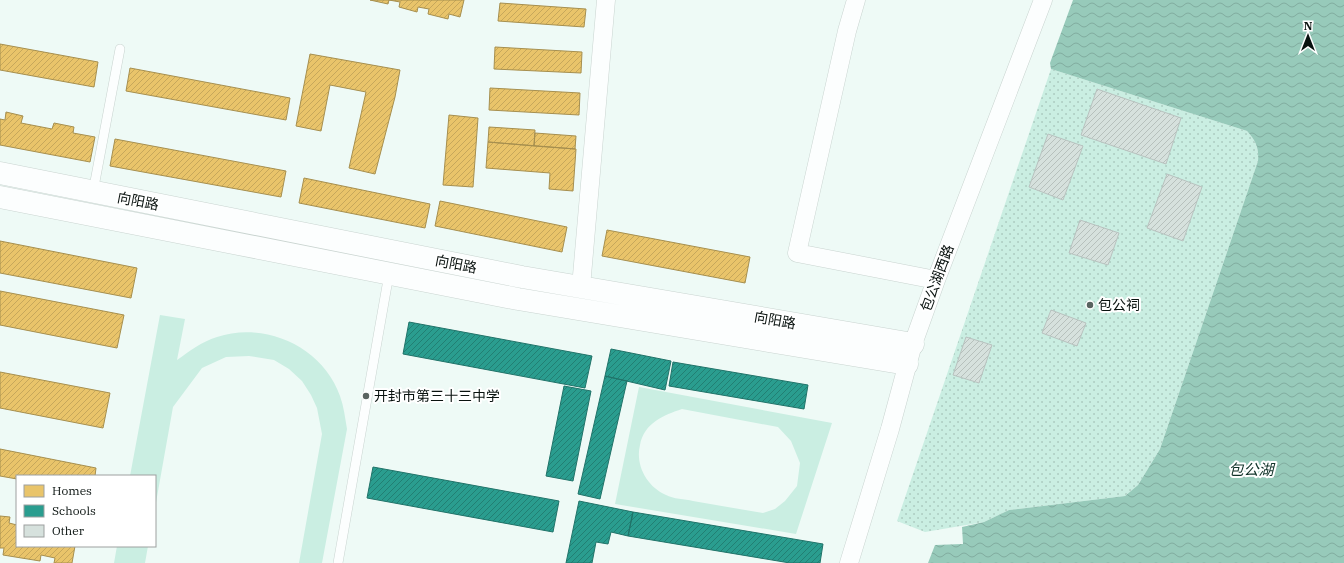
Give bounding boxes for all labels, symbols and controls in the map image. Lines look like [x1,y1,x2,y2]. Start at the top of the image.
north arrow [1288,16,1328,56]
text: N [1304,19,1313,33]
street label: 向阳路 [116,188,160,214]
street label: 包公湖西路 [917,242,957,314]
street label: 向阳路 [434,251,478,277]
place label: 包公祠 [1098,296,1140,314]
marker: 包公祠 [1085,300,1095,310]
street label: 向阳路 [753,307,797,333]
place label: 开封市第三十三中学 [374,387,500,405]
marker: 开封市第三十三中学 [361,391,371,401]
water label: 包公湖 [1228,460,1275,479]
legend [16,475,156,547]
text: Homes [52,483,92,498]
text: Schools [52,503,96,518]
text: Other [52,523,85,538]

